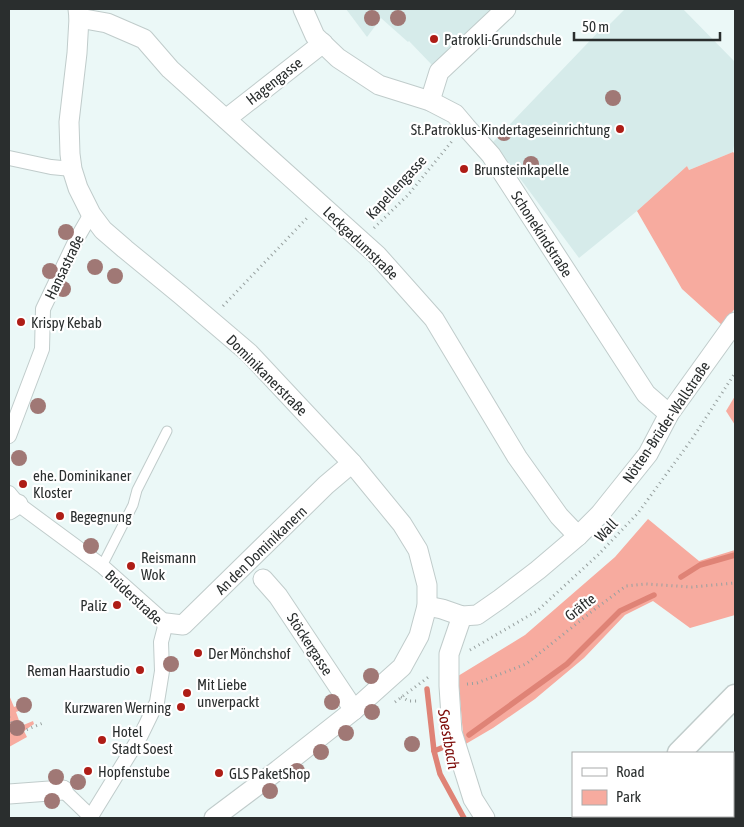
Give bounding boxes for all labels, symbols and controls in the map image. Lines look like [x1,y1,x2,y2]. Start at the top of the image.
scale bar [574,10,720,42]
text: 50 m [582,18,609,35]
place label: Patrokli-Grundschule [444,31,562,48]
marker: Patrokli-Grundschule [428,33,440,45]
street label: Hagengasse [243,54,306,108]
place label: St.Patroklus-Kindertageseinrichtung [411,121,611,138]
marker: St.Patroklus-Kindertageseinrichtung [614,123,626,135]
street label: Kapellengasse [362,152,430,222]
place label: Brunsteinkapelle [474,161,569,178]
marker: Brunsteinkapelle [458,163,470,175]
street label: Schonekindstraße [508,188,576,280]
street label: Leckgadumstraße [320,203,402,283]
street label: Hansastraße [41,232,87,302]
place label: Krispy Kebab [31,314,102,331]
marker: Krispy Kebab [15,316,27,328]
street label: Dominikanerstraße [223,331,311,419]
street label: Nötten-Brüder-Wallstraße [619,358,713,486]
place label: ehe. Dominikaner Kloster [33,467,132,501]
marker: ehe. Dominikaner Kloster [17,478,29,490]
street label: An den Dominikanern [212,502,310,598]
place label: Begegnung [70,508,132,525]
marker: Begegnung [54,510,66,522]
street label: Wall [591,515,621,545]
place label: Reismann Wok [141,549,196,583]
marker: Reismann Wok [125,560,137,572]
street label: Brüderstraße [102,566,166,628]
street label: Gräfte [561,590,599,624]
place label: Paliz [80,597,108,614]
marker: Paliz [111,599,123,611]
street label: Stöckergasse [284,610,336,678]
place label: Der Mönchshof [208,645,291,662]
marker: Der Mönchshof [192,647,204,659]
place label: Reman Haarstudio [27,662,130,679]
marker: Reman Haarstudio [134,664,146,676]
place label: Mit Liebe unverpackt [197,676,259,710]
marker: Mit Liebe unverpackt [181,687,193,699]
place label: Kurzwaren Werning [64,699,172,716]
marker: Kurzwaren Werning [175,701,187,713]
water label: Soestbach [435,707,463,771]
place label: Hotel Stadt Soest [112,723,173,757]
marker: Hotel Stadt Soest [96,734,108,746]
legend [572,752,734,817]
place label: Hopfenstube [98,763,170,780]
text: Road [616,763,645,780]
marker: Hopfenstube [82,765,94,777]
place label: GLS PaketShop [229,765,310,782]
marker: GLS PaketShop [213,767,225,779]
text: Park [616,788,641,805]

